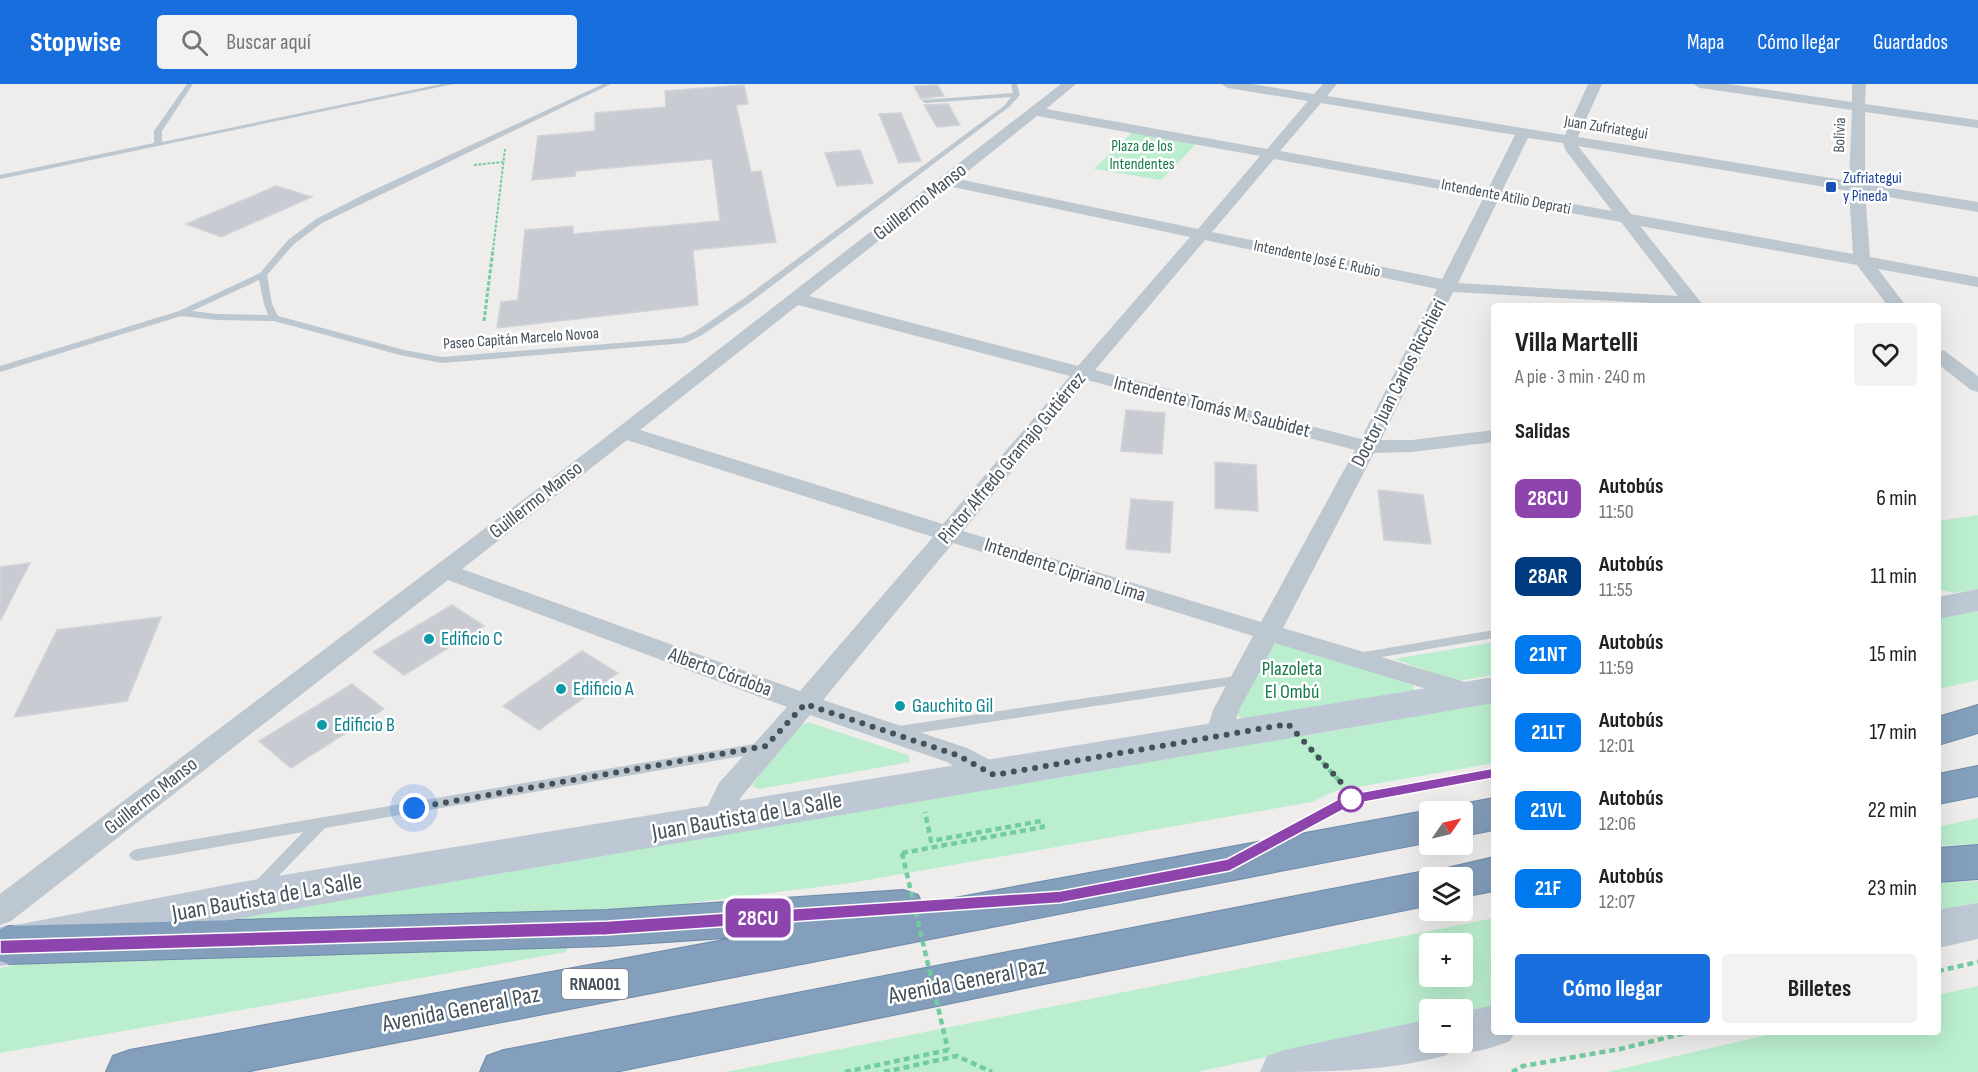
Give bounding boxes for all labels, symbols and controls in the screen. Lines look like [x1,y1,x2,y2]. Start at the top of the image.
search box [157,15,577,69]
text: Stopwise [30,26,121,59]
icon: search [178,26,211,59]
text: Buscar aquí [226,29,311,56]
text: Mapa [1687,30,1724,55]
text: Cómo llegar [1757,30,1840,55]
text: Guardados [1873,30,1948,55]
street label: Juan Zufriategui [1562,112,1649,144]
street label: Bolivia [1830,117,1850,153]
park label: Plaza de los Intendentes [1109,137,1175,174]
street label: Guillermo Manso [869,158,971,246]
place label: Zufriategui y Pineda [1843,169,1902,206]
street label: Intendente Atilio Deprati [1440,175,1572,219]
marker: Zufriategui y Pineda [1824,180,1838,194]
street label: Intendente José E. Rubio [1252,236,1382,282]
street label: Doctor Juan Carlos Ricchieri [1346,295,1452,471]
button: heart [1854,323,1917,386]
street label: Paseo Capitán Marcelo Novoa [442,324,600,354]
text: Villa Martelli [1515,326,1638,359]
text: A pie · 3 min · 240 m [1515,365,1646,389]
street label: Pintor Alfredo Gramajo Gutiérrez [933,367,1091,549]
street label: Intendente Tomás M. Saubidet [1111,371,1313,443]
text: Salidas [1515,418,1570,445]
street label: Guillermo Manso [485,456,587,544]
text: Autobús [1599,473,1663,500]
text: 6 min [1876,485,1917,512]
text: 28CU [1528,486,1568,511]
text: 11:50 [1599,500,1634,524]
street label: Intendente Cipriano Lima [981,533,1149,607]
text: Autobús [1599,551,1663,578]
text: 11 min [1870,563,1917,590]
text: 28AR [1528,564,1568,589]
text: 11:55 [1599,578,1633,602]
place label: Edificio C [441,627,503,651]
text: Autobús [1599,629,1663,656]
marker: Edificio C [422,632,436,646]
text: 15 min [1869,641,1917,668]
street label: Alberto Córdoba [664,642,775,702]
text: 21NT [1529,642,1567,667]
text: 11:59 [1599,656,1634,680]
park label: Plazoleta El Ombú [1262,657,1322,704]
place label: Edificio A [573,677,634,701]
marker: Edificio A [554,682,568,696]
place label: Gauchito Gil [912,694,993,718]
marker: Gauchito Gil [893,699,907,713]
text: Autobús [1599,707,1663,734]
place label: Edificio B [334,713,395,737]
marker: Edificio B [315,718,329,732]
text: 17 min [1869,719,1917,746]
text: 21LT [1531,720,1565,745]
text: 12:01 [1599,734,1634,758]
street label: Guillermo Manso [100,752,202,840]
street label: Juan Bautista de La Salle [649,785,844,847]
text: Autobús [1599,785,1663,812]
unlabelled marker [1338,786,1364,812]
your location [399,793,429,823]
text: 22 min [1868,797,1917,824]
text: 21VL [1530,798,1566,823]
north arrow [1419,801,1473,855]
map controls [1419,801,1473,1053]
text: 12:06 [1599,812,1636,836]
text: Autobús [1599,863,1663,890]
street label: Juan Bautista de La Salle [169,866,364,928]
button: layers [1419,867,1473,921]
text: 23 min [1868,875,1917,902]
text: 21F [1535,876,1561,901]
text: 12:07 [1599,890,1635,914]
line badge: 28CU [716,898,800,938]
text: 28CU [738,906,778,931]
button: + [1419,933,1473,987]
street label: Avenida General Paz [885,951,1049,1011]
button: Cómo llegar [1515,954,1710,1023]
button: Billetes [1722,954,1917,1023]
road number: RNA001 [562,969,628,999]
street label: Avenida General Paz [379,979,543,1039]
button: − [1419,999,1473,1053]

